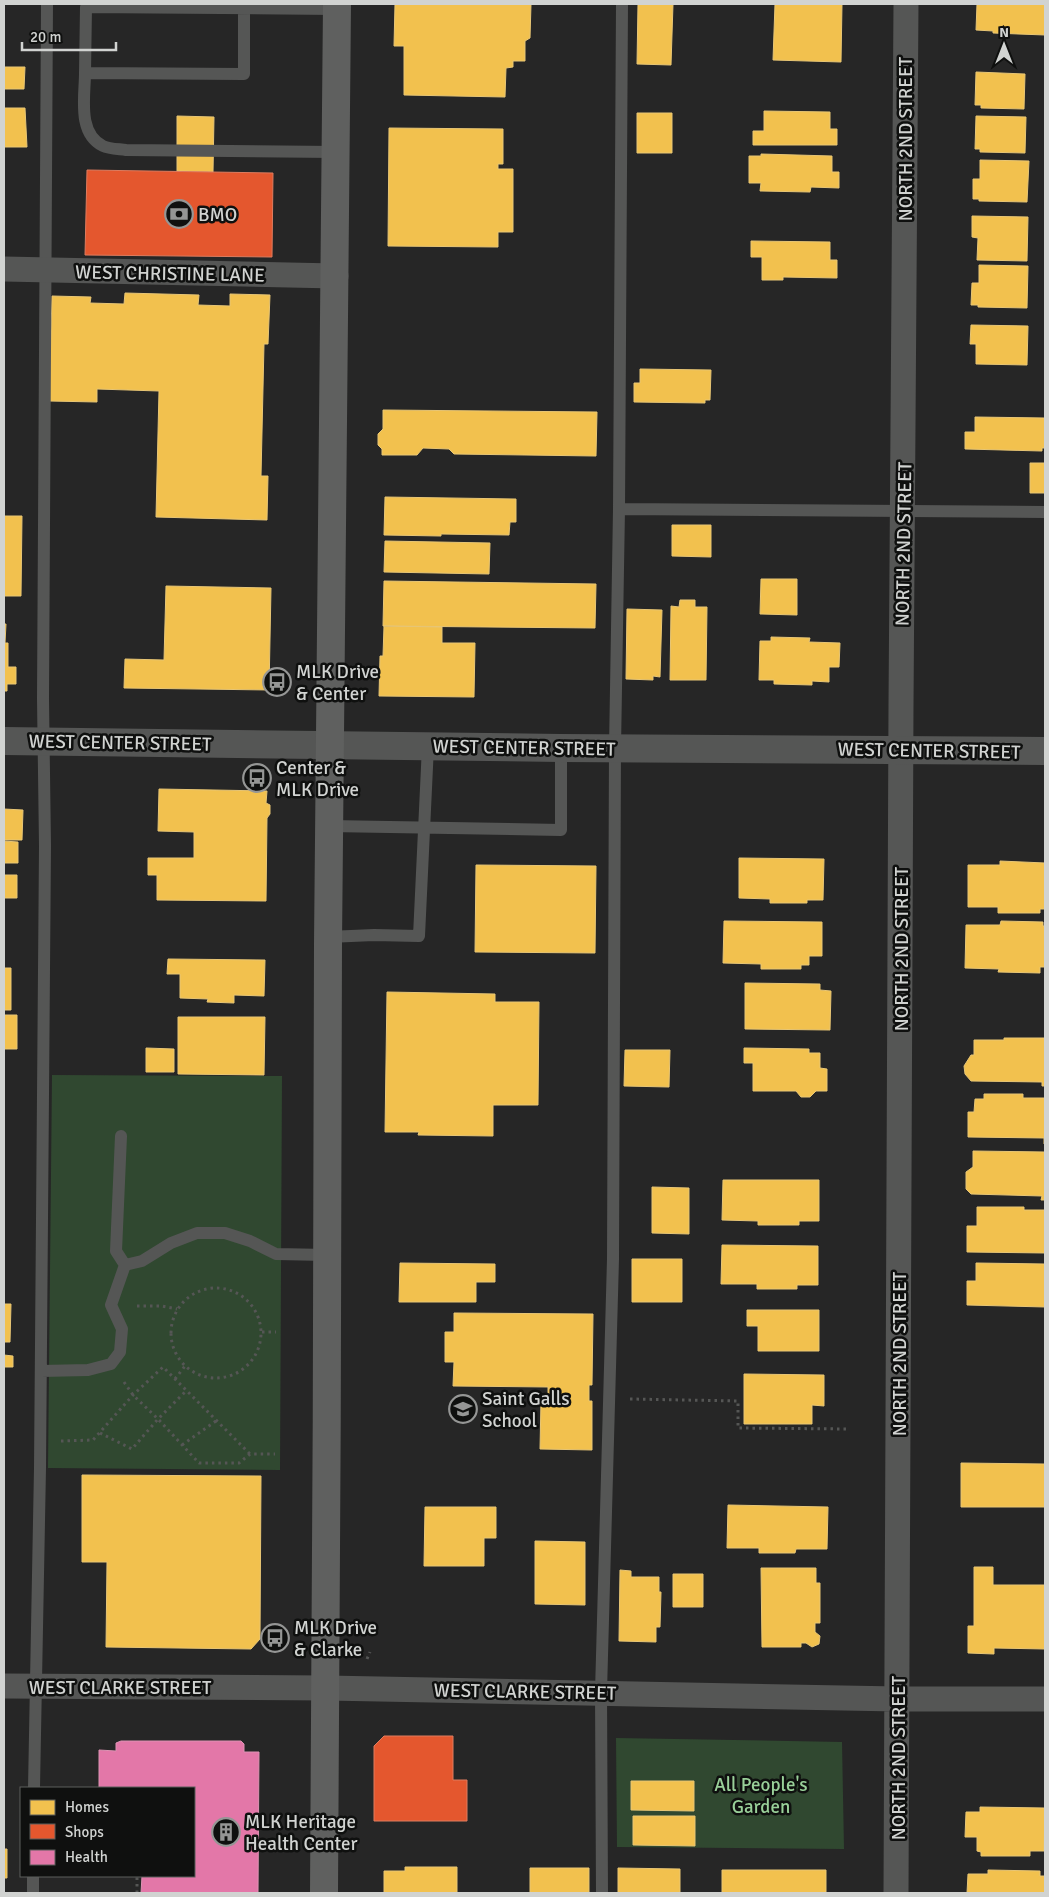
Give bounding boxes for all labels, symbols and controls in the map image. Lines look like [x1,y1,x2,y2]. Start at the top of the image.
scale bar [22,20,116,52]
north arrow [979,20,1029,70]
text: N [999,24,1009,41]
text: 20 m [30,28,61,46]
street label: NORTH 2ND STREET [894,56,918,221]
bank icon: BMO [164,199,194,229]
place label: BMO [198,203,237,227]
street label: WEST CHRISTINE LANE [75,260,265,288]
street label: NORTH 2ND STREET [891,461,917,626]
place label: MLK Drive & Center [296,660,379,706]
bus stop icon: MLK Drive & Center [262,667,292,697]
street label: WEST CENTER STREET [28,729,212,757]
street label: WEST CENTER STREET [432,734,616,762]
street label: WEST CENTER STREET [837,737,1021,765]
place label: Center & MLK Drive [276,756,359,802]
bus stop icon: Center & MLK Drive [242,763,272,793]
street label: NORTH 2ND STREET [890,866,914,1031]
street label: NORTH 2ND STREET [888,1271,912,1436]
place label: Saint Galls School [482,1387,570,1433]
school or university icon: Saint Galls School [448,1394,478,1424]
place label: MLK Drive & Clarke [294,1616,377,1662]
bus stop icon: MLK Drive & Clarke [260,1623,290,1653]
street label: NORTH 2ND STREET [887,1675,911,1840]
street label: WEST CLARKE STREET [29,1676,212,1700]
street label: WEST CLARKE STREET [433,1678,617,1706]
park label: All People's Garden [714,1773,808,1819]
legend [20,1787,195,1877]
text: Homes [65,1798,109,1816]
place label: MLK Heritage Health Center [245,1810,358,1856]
building icon: MLK Heritage Health Center [211,1817,241,1847]
text: Shops [65,1823,104,1841]
text: Health [65,1848,108,1866]

